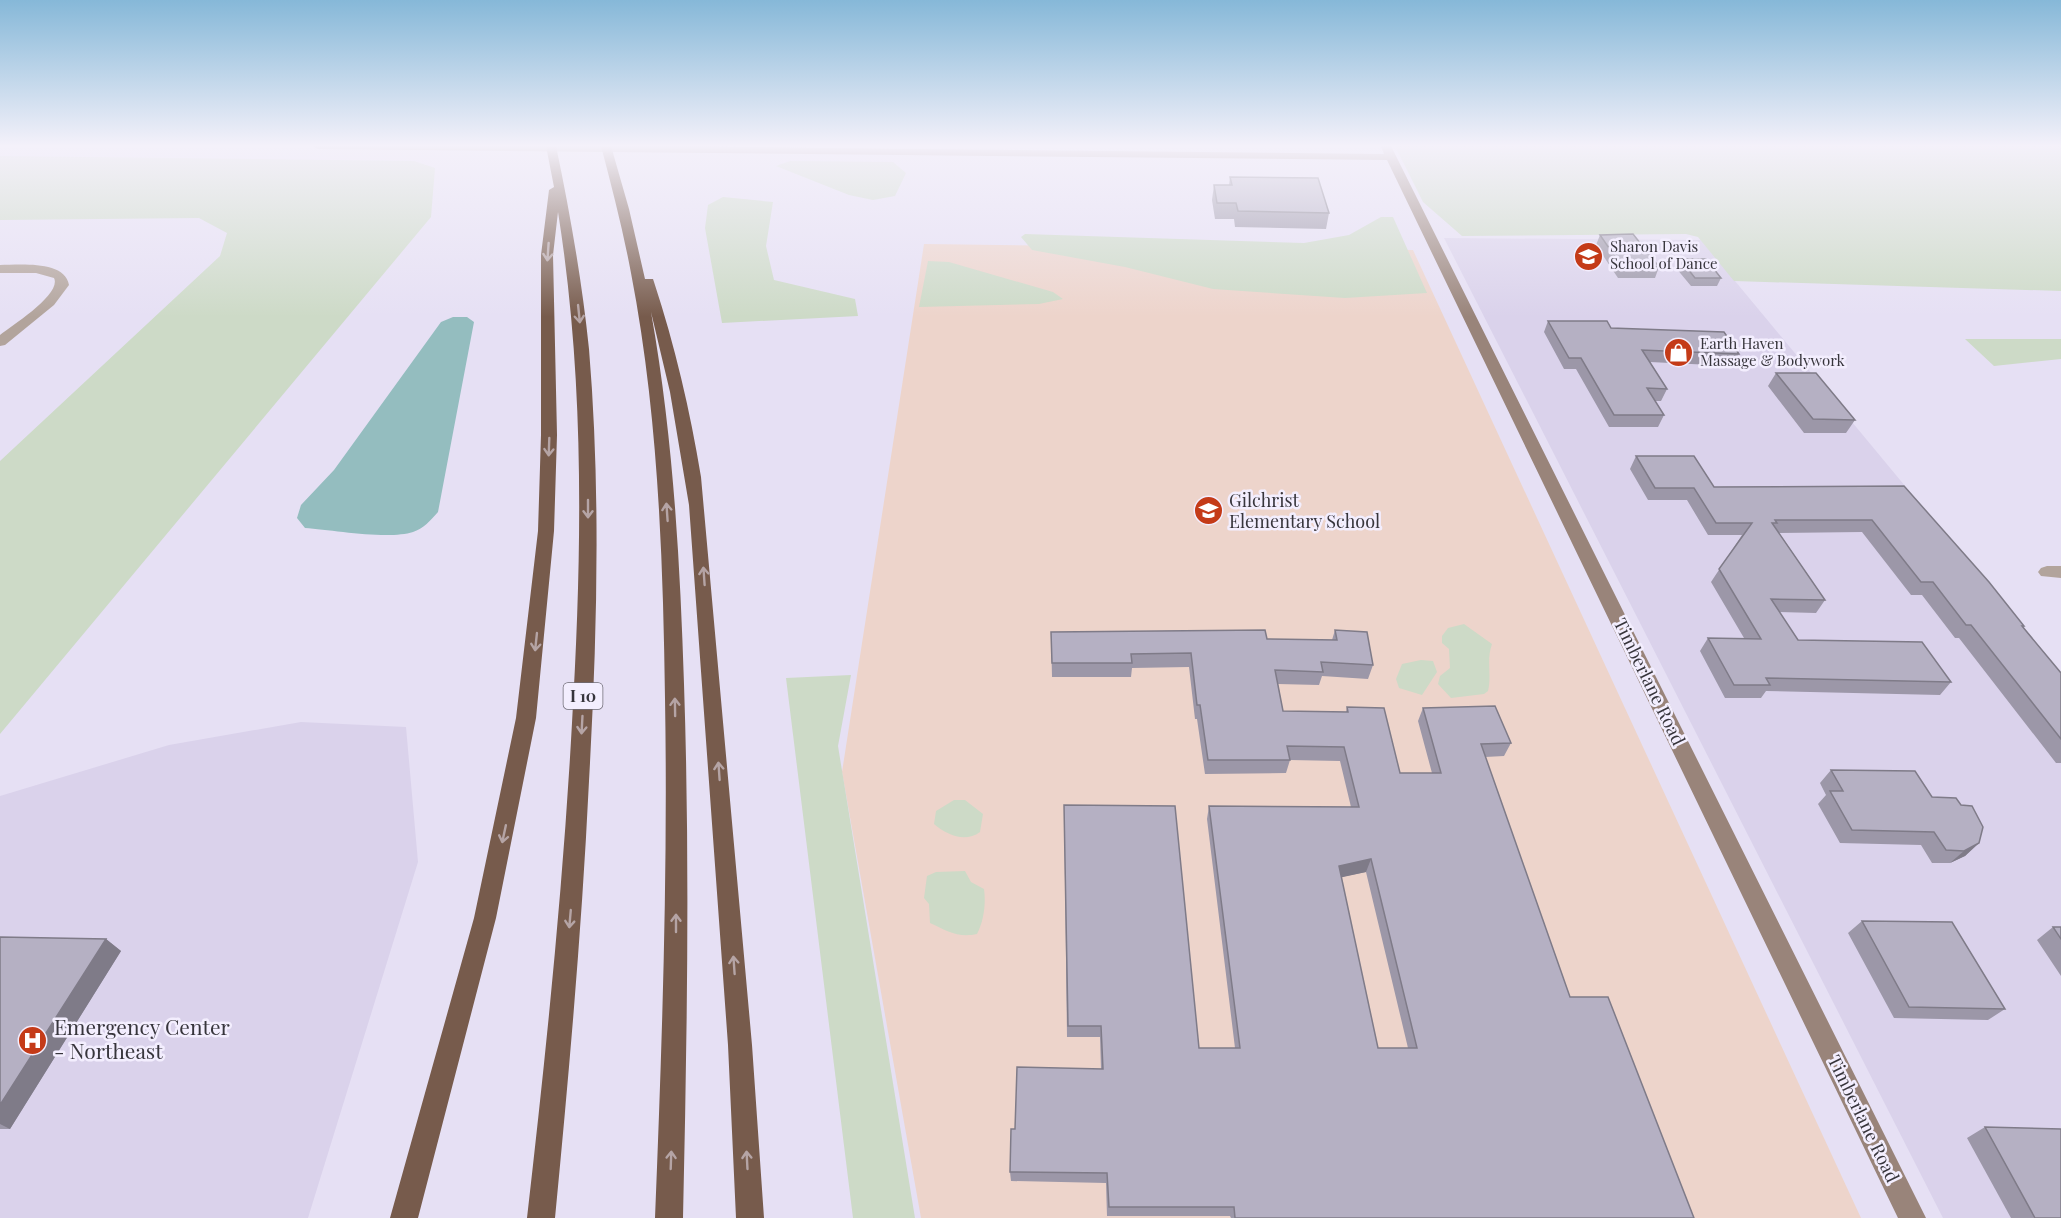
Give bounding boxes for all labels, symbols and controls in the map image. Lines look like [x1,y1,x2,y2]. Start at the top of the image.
place label: Sharon Davis School of Dance [1610,236,1718,273]
school or university icon: Sharon Davis School of Dance [1573,240,1605,272]
one-way arrow [542,242,553,262]
one-way arrow [574,304,585,324]
place label: Earth Haven Massage & Bodywork [1700,333,1846,370]
shop icon: Earth Haven Massage & Bodywork [1663,337,1695,369]
one-way arrow [543,437,554,457]
place label: Gilchrist Elementary School [1229,488,1380,533]
school or university icon: Gilchrist Elementary School [1192,495,1224,527]
one-way arrow [582,498,594,518]
one-way arrow [661,502,672,522]
one-way arrow [698,567,709,587]
street label: Timberlane Road [1609,614,1691,750]
one-way arrow [530,631,541,651]
road number: I 10 [564,683,602,709]
one-way arrow [670,697,681,717]
one-way arrow [577,714,588,734]
one-way arrow [713,761,724,781]
one-way arrow [498,824,509,843]
one-way arrow [564,909,575,929]
one-way arrow [670,913,682,933]
one-way arrow [728,956,739,975]
place label: Emergency Center - Northeast [54,1012,231,1064]
hospital icon: Emergency Center - Northeast [17,1024,49,1056]
street label: Timberlane Road [1823,1051,1905,1187]
one-way arrow [665,1150,676,1170]
one-way arrow [741,1150,752,1170]

